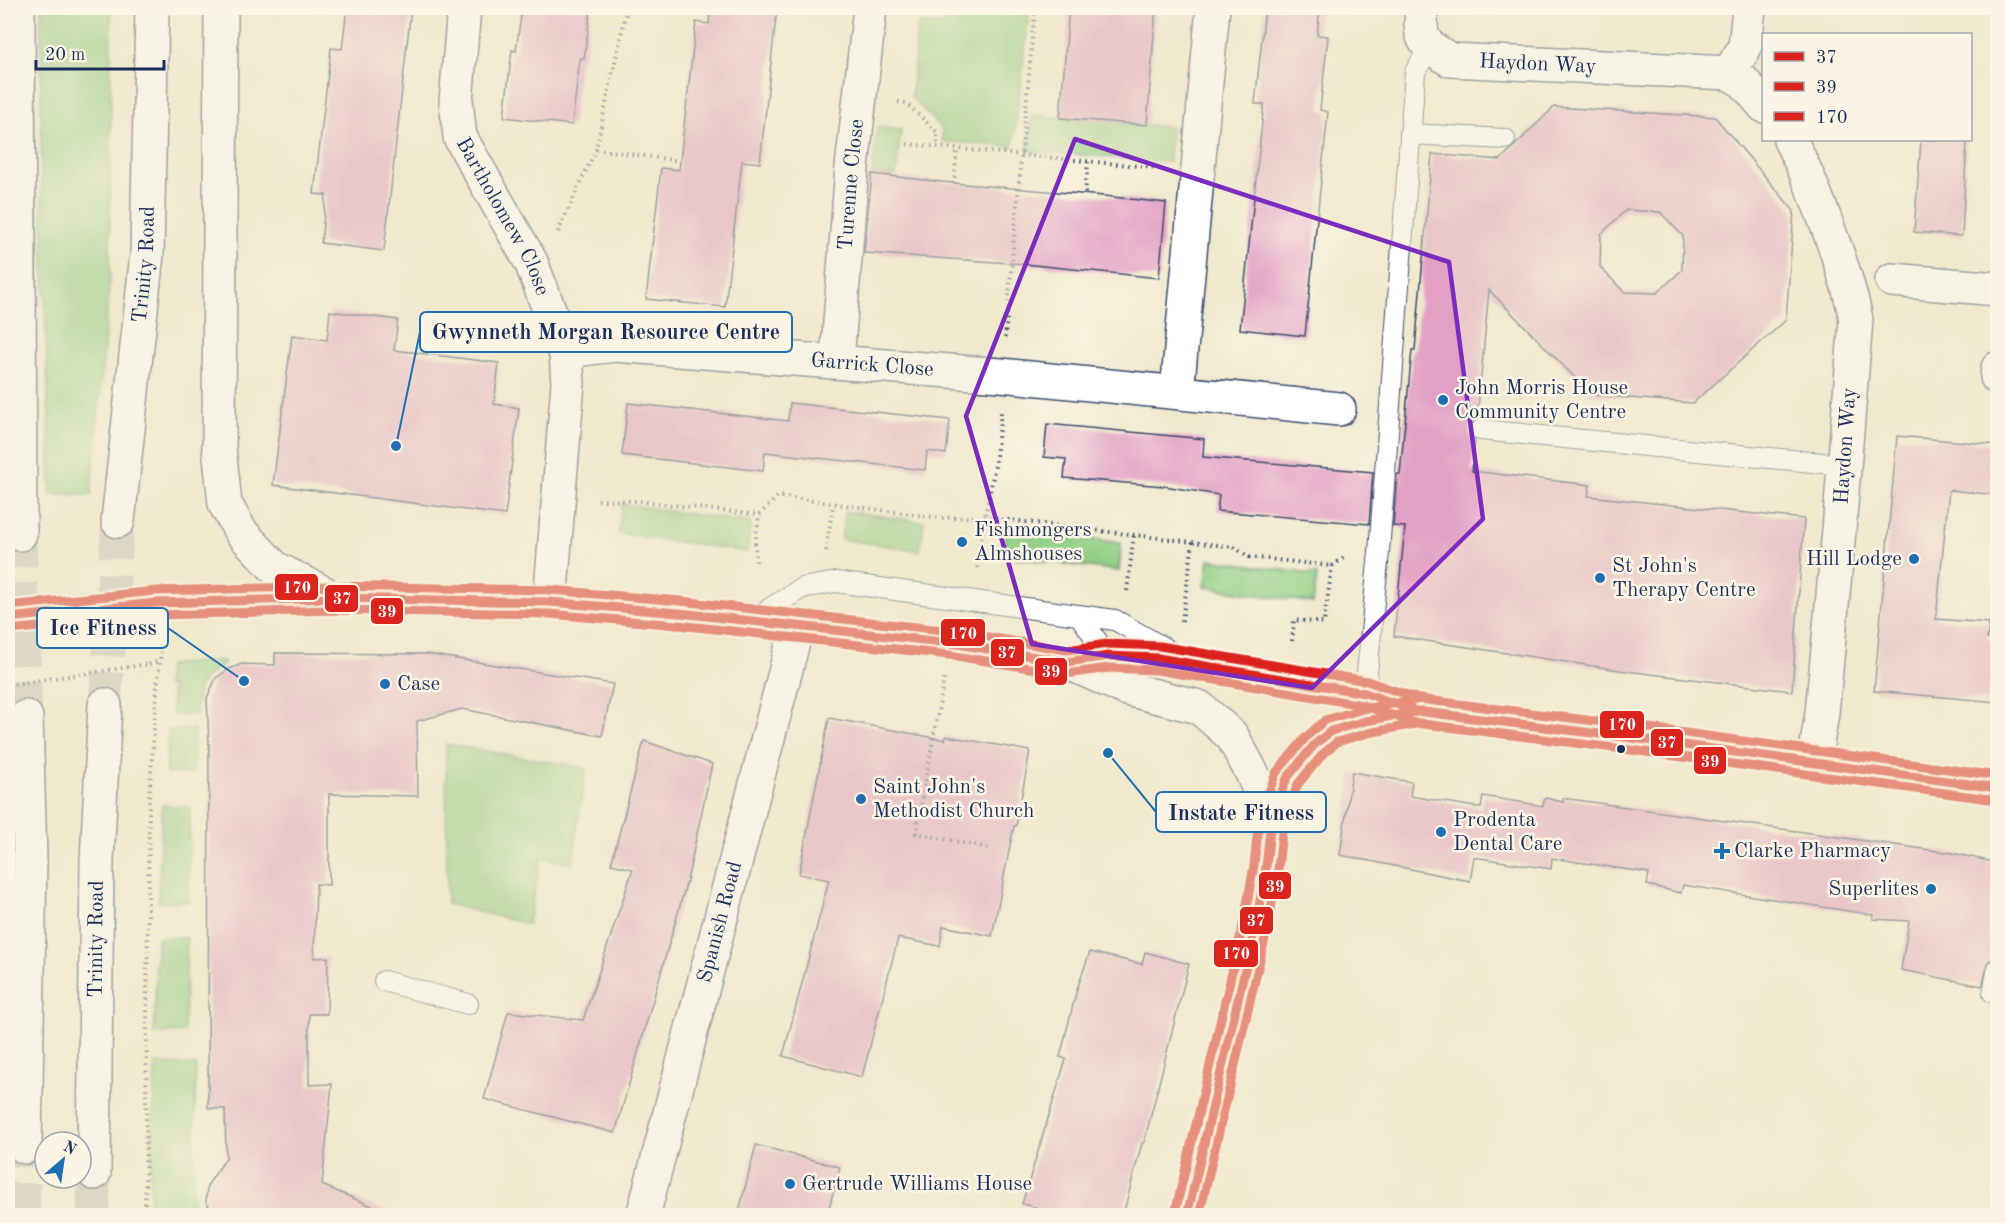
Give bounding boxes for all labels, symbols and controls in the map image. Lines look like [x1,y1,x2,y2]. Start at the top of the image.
scale bar [36,33,164,71]
legend [1762,33,1972,141]
text: 20 m [45,46,85,64]
text: 37 [1816,49,1837,67]
street label: Haydon Way [1479,51,1597,77]
text: 39 [1816,79,1837,97]
text: 170 [1816,109,1847,127]
street label: Turenne Close [835,118,868,251]
street label: Bartholomew Close [452,134,553,298]
street label: Trinity Road [129,206,158,324]
callout: Gwynneth Morgan Resource Centre [420,312,792,352]
text: Gwynneth Morgan Resource Centre [432,322,780,344]
street label: Garrick Close [810,350,935,380]
place label: John Morris House Community Centre [1455,378,1628,423]
street label: Haydon Way [1831,387,1861,505]
marker: John Morris House Community Centre [1436,393,1450,407]
place label: Fishmongers Almshouses [974,520,1092,565]
marker: Fishmongers Almshouses [955,535,969,549]
place label: Hill Lodge [1806,549,1902,570]
marker: Hill Lodge [1907,552,1921,566]
place label: St John's Therapy Centre [1612,556,1756,601]
marker: St John's Therapy Centre [1593,571,1607,585]
line badge: 170 [274,573,319,601]
text: 170 [283,581,311,597]
line badge: 37 [324,584,359,613]
text: 37 [333,592,351,608]
line badge: 39 [370,597,404,625]
text: 39 [378,605,396,621]
callout: Ice Fitness [37,608,168,648]
text: Ice Fitness [49,618,157,640]
line badge: 170 [940,618,986,647]
text: 170 [949,627,977,643]
line badge: 37 [990,638,1025,667]
text: 37 [998,646,1016,662]
line badge: 39 [1034,657,1068,686]
text: 39 [1042,665,1060,681]
place label: Case [397,674,440,695]
marker: Case [378,677,392,691]
line badge: 170 [1599,710,1645,739]
text: 170 [1608,718,1636,734]
line badge: 37 [1650,728,1684,757]
text: 37 [1658,736,1676,752]
unlabelled marker [1615,743,1627,755]
line badge: 39 [1693,746,1727,775]
text: 39 [1701,755,1719,771]
place label: Saint John's Methodist Church [873,777,1034,822]
marker: Saint John's Methodist Church [854,792,868,806]
callout: Instate Fitness [1156,792,1326,832]
text: Instate Fitness [1168,803,1314,825]
place label: Prodenta Dental Care [1453,810,1562,855]
marker: Prodenta Dental Care [1434,825,1448,839]
place label: Clarke Pharmacy [1734,841,1891,862]
marker: Clarke Pharmacy [1715,844,1729,858]
street label: Spanish Road [694,859,746,985]
line badge: 39 [1258,871,1292,900]
place label: Superlites [1828,879,1919,900]
street label: Trinity Road [85,880,107,998]
text: 39 [1266,880,1284,896]
marker: Superlites [1924,882,1938,896]
line badge: 37 [1239,906,1274,935]
text: 37 [1247,914,1265,930]
line badge: 170 [1213,939,1259,968]
text: 170 [1222,947,1250,963]
north arrow [33,1130,93,1190]
text: N [60,1139,79,1159]
place label: Gertrude Williams House [802,1174,1032,1195]
marker: Gertrude Williams House [783,1177,797,1191]

